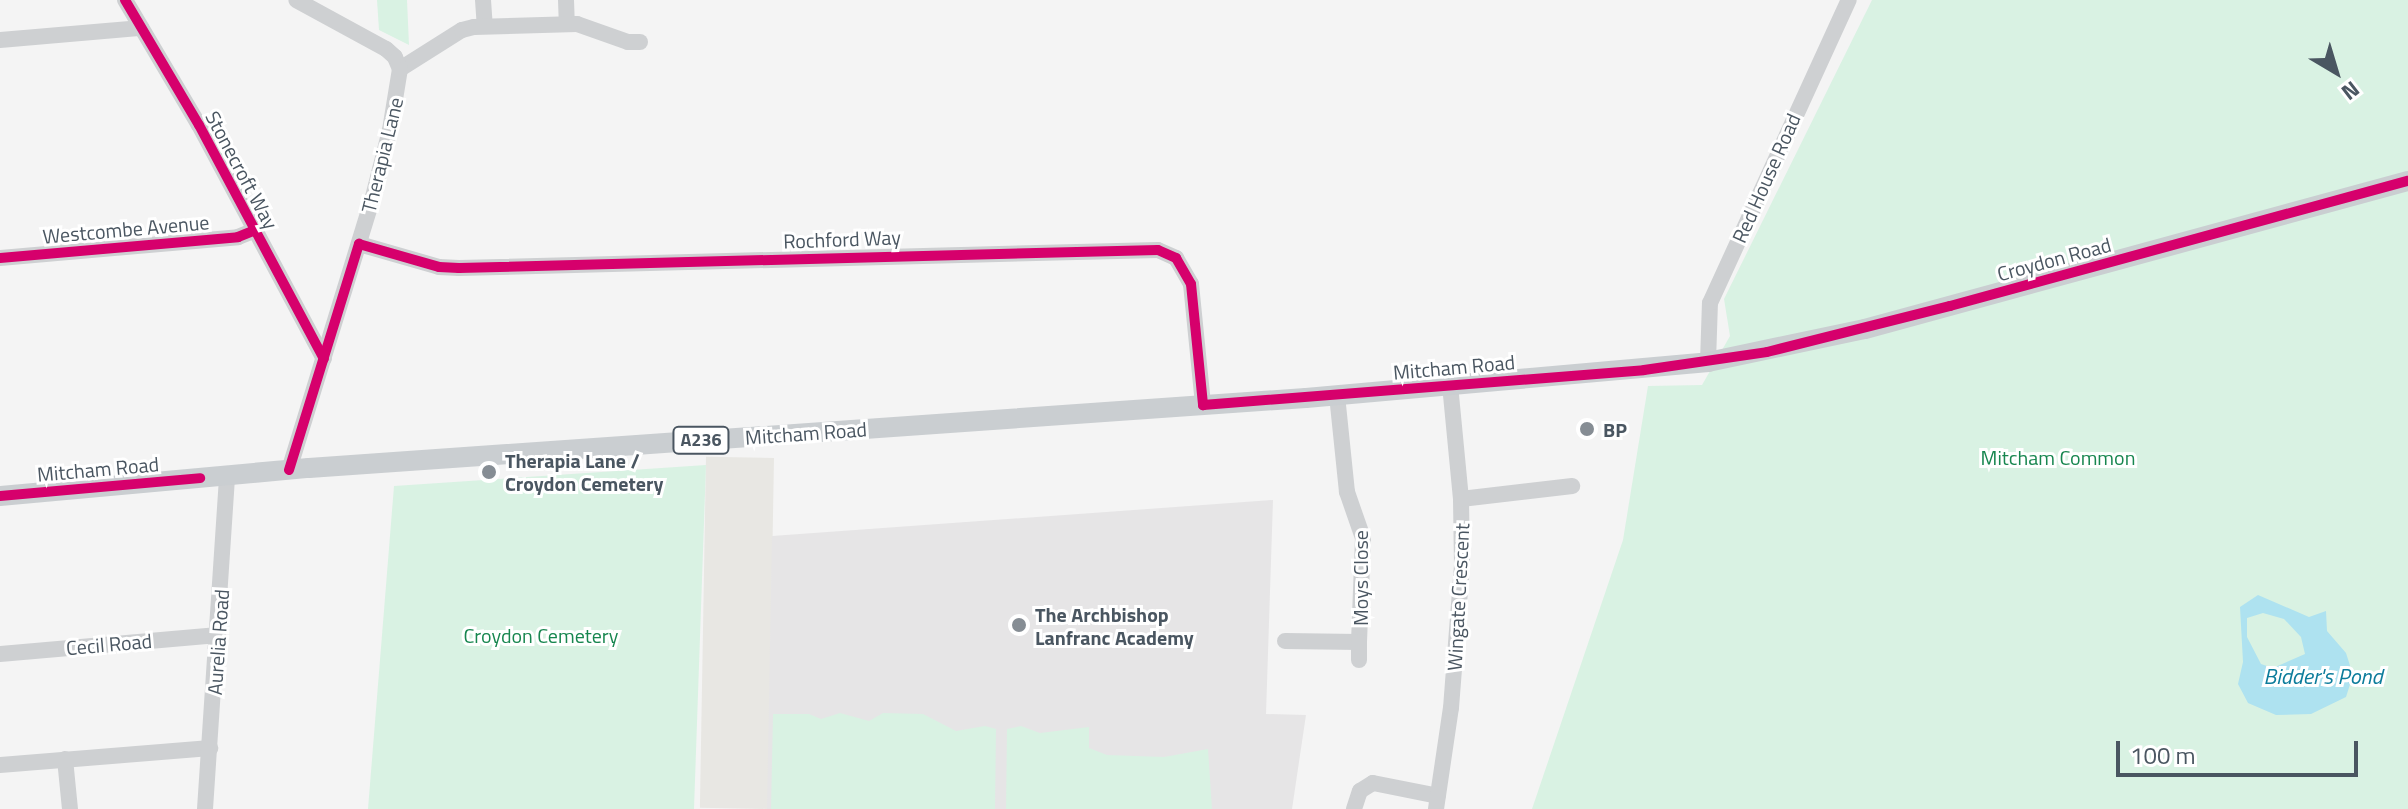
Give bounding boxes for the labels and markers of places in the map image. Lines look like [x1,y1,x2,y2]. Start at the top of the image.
place label: BP [1603,417,1627,441]
marker: BP [1578,420,1596,438]
place label: Therapia Lane / Croydon Cemetery [505,448,663,495]
marker: Therapia Lane / Croydon Cemetery [480,463,498,481]
place label: The Archbishop Lanfranc Academy [1035,602,1194,649]
marker: The Archbishop Lanfranc Academy [1010,616,1028,634]

